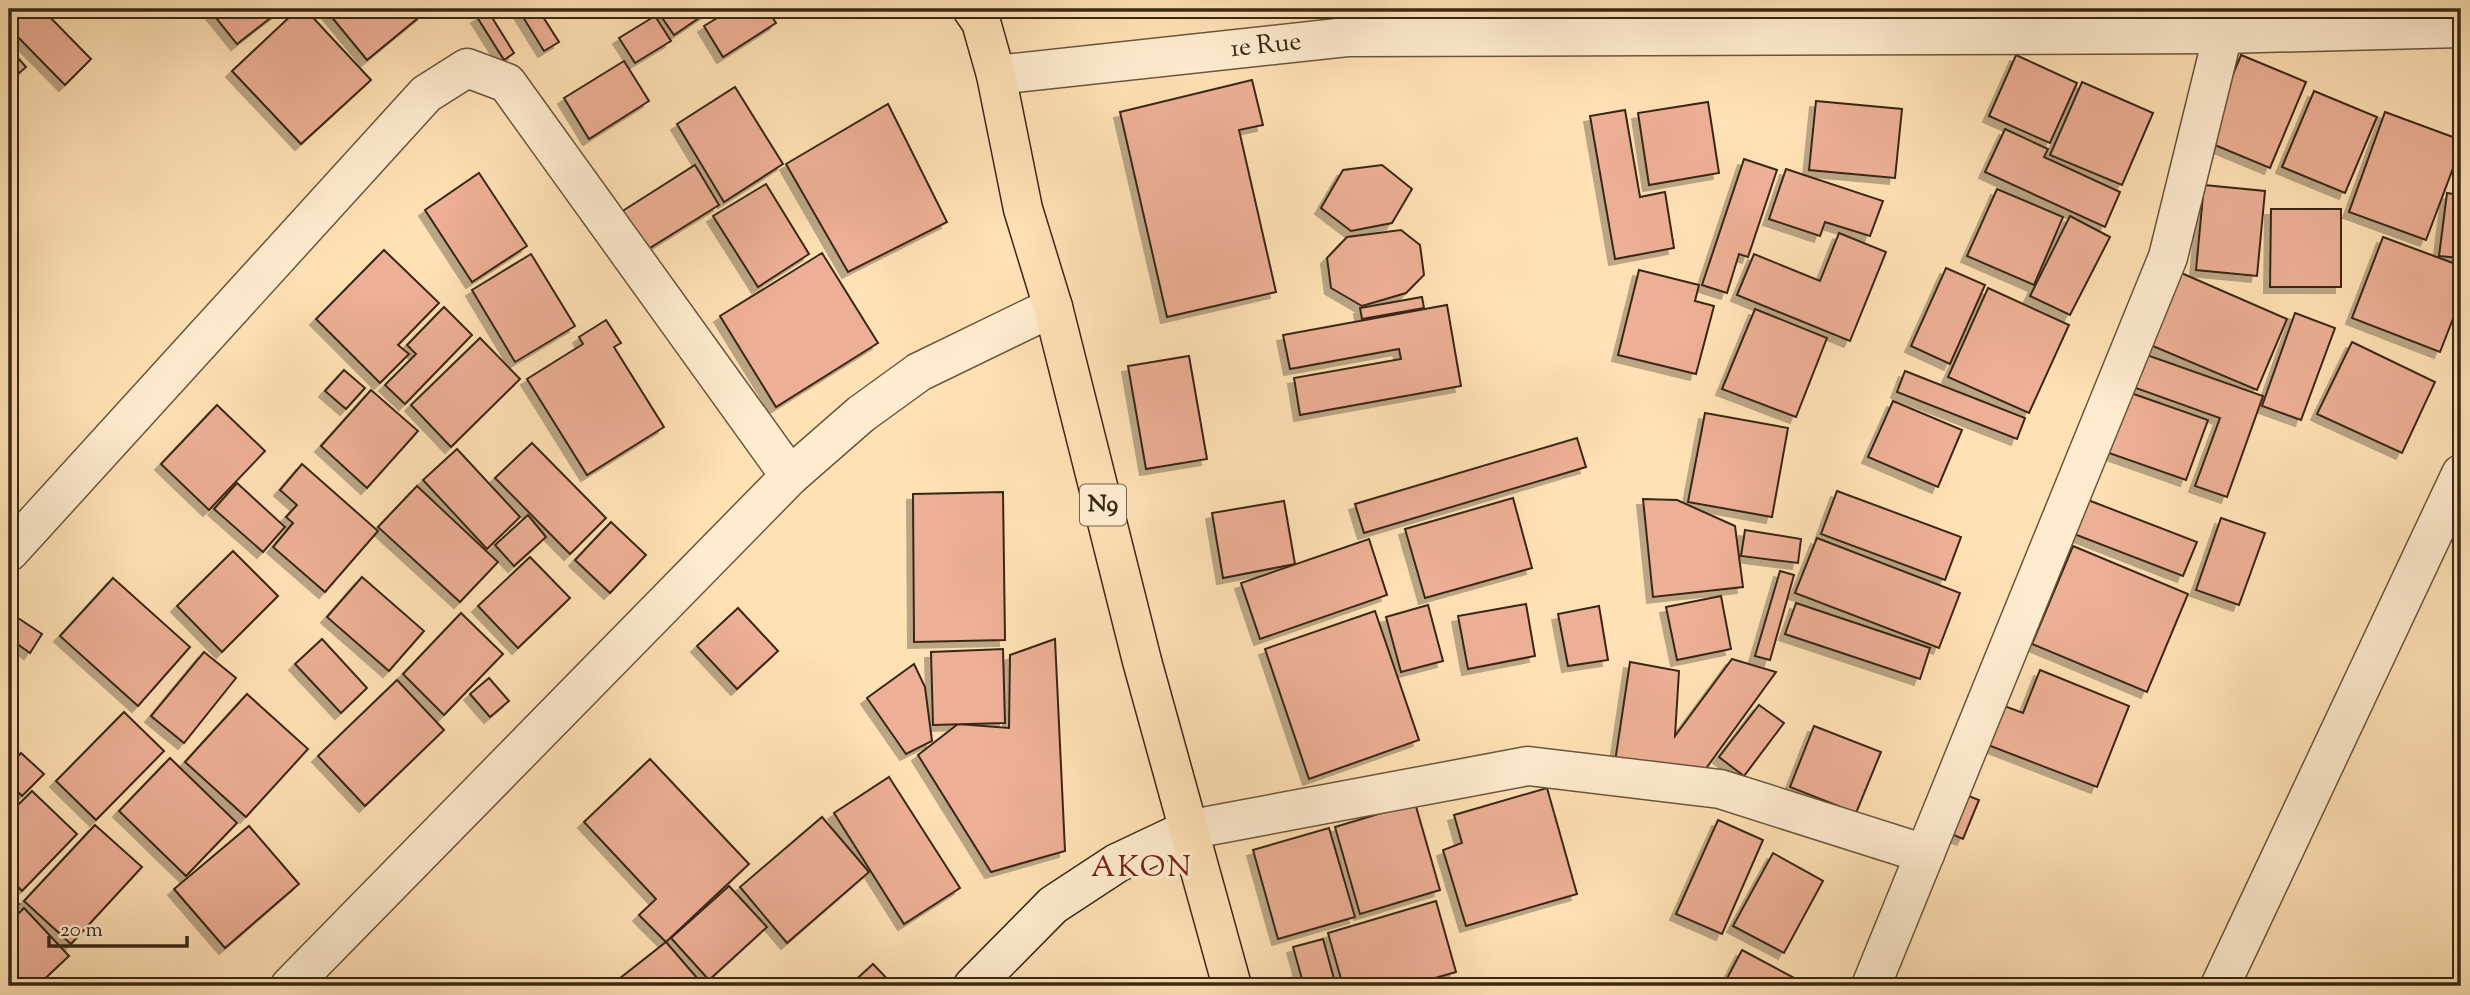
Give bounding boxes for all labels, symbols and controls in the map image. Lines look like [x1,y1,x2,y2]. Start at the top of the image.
street label: 1e Rue [1229,24,1303,68]
road number: N9 [1080,484,1126,526]
district label: AKON [1091,847,1193,890]
scale bar [49,904,187,948]
text: 20 m [60,916,103,946]

